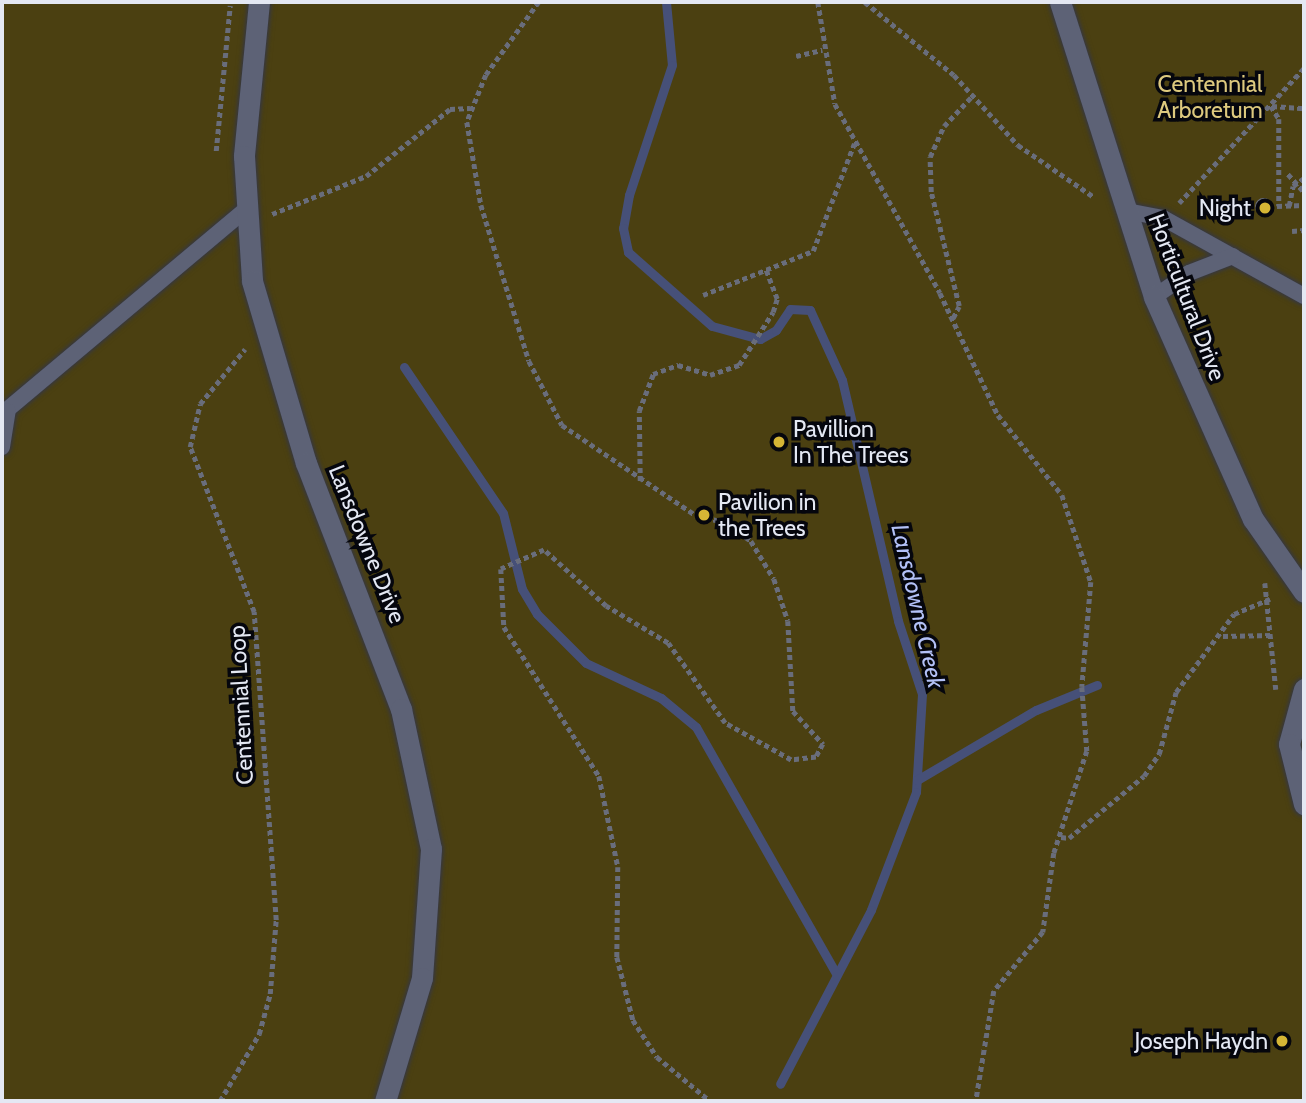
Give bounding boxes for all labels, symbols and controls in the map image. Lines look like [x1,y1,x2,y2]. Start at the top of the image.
park label: Centennial Arboretum [1157,70,1263,124]
place label: Night [1199,194,1251,222]
marker: Night [1257,200,1273,216]
street label: Horticultural Drive [1143,210,1231,384]
place label: Pavillion In The Trees [793,415,909,469]
marker: Pavillion In The Trees [771,434,787,450]
street label: Lansdowne Drive [323,461,411,627]
place label: Pavilion in the Trees [718,488,816,542]
marker: Pavilion in the Trees [696,507,712,523]
water label: Lansdowne Creek [885,521,951,691]
street label: Centennial Loop [223,625,259,785]
place label: Joseph Haydn [1134,1027,1268,1055]
marker: Joseph Haydn [1274,1033,1290,1049]

